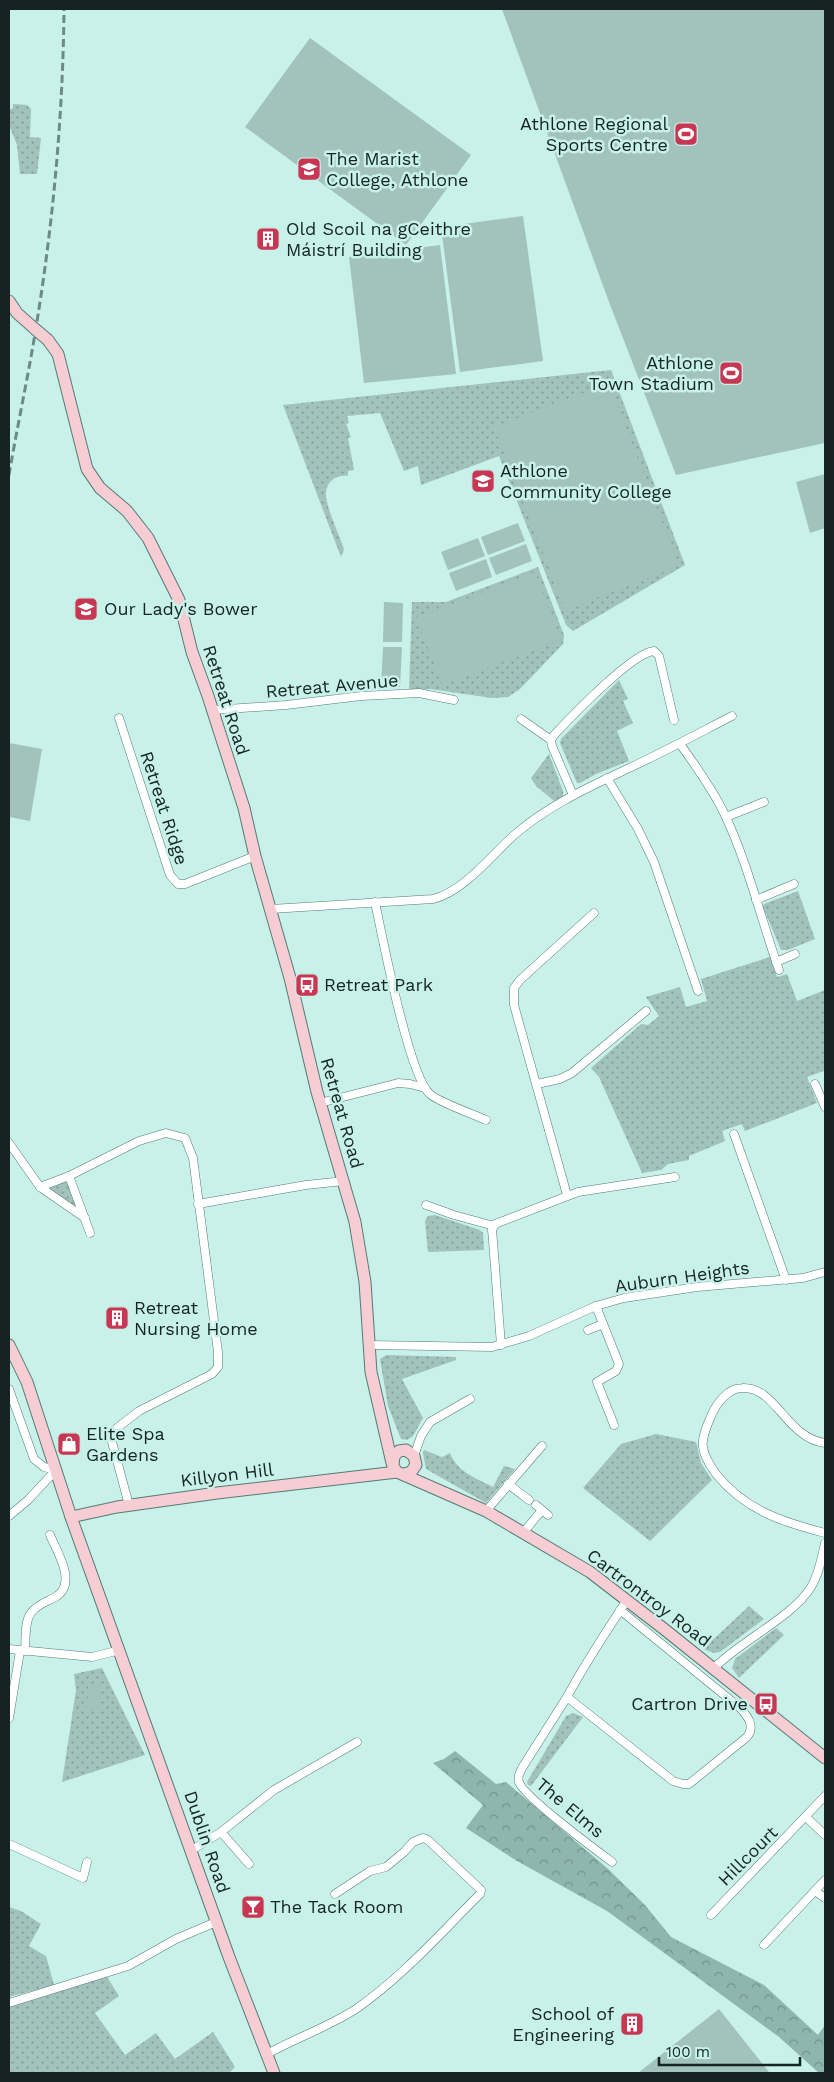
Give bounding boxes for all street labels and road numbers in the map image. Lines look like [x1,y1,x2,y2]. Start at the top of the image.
street label: Retreat Road [199,642,254,757]
street label: Retreat Avenue [265,669,399,702]
street label: Retreat Ridge [136,748,193,867]
street label: Retreat Road [317,1055,368,1171]
street label: Auburn Heights [613,1257,751,1296]
street label: Killyon Hill [179,1458,275,1491]
street label: Cartrontroy Road [583,1544,715,1651]
street label: The Elms [532,1773,608,1842]
street label: Dublin Road [180,1788,235,1896]
street label: Hillcourt [714,1821,782,1890]

